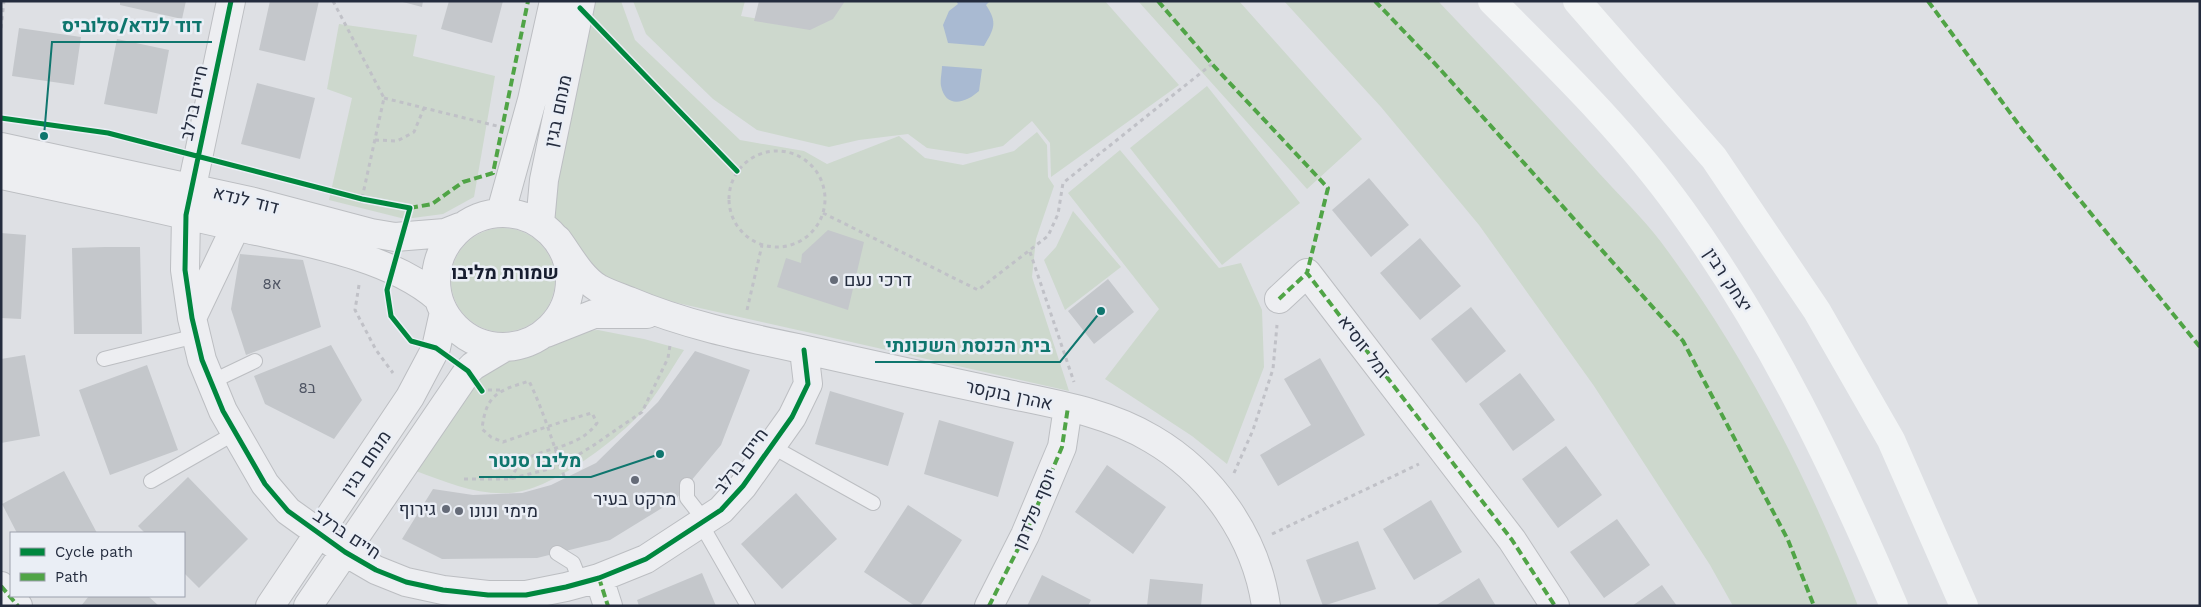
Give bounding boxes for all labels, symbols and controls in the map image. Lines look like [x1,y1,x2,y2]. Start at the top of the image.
callout: דוד לנדא/סלוביס [52,8,212,42]
text: דוד לנדא/סלוביס [62,14,203,37]
street label: חיים ברלב [175,63,212,142]
street label: מנחם בגין [540,73,575,149]
street label: דוד לנדא [211,181,281,218]
street label: יצחק רבין [1700,244,1757,316]
district label: שמורת מליבו [451,261,559,284]
place label: דרכי נעם [844,269,912,290]
marker: דרכי נעם [828,274,840,286]
house number: 8א [263,275,281,293]
street label: זמל זוסיא [1334,311,1395,382]
callout: בית הכנסת השכונתי [875,328,1060,362]
text: בית הכנסת השכונתי [885,334,1051,357]
street label: אהרן בוקסר [964,375,1055,414]
house number: 8ב [298,379,316,397]
street label: חיים ברלב [709,424,772,498]
street label: מנחם בגין [336,426,395,499]
callout: מליבו סנטר [479,443,591,477]
text: מליבו סנטר [489,449,581,472]
street label: יוסף פלדמן [1008,465,1061,552]
marker: מרקט בעיר [629,474,641,486]
place label: מרקט בעיר [594,488,676,509]
place label: גירוף [399,498,436,519]
place label: מימי ונונו [469,500,538,521]
marker: גירוף [440,503,452,515]
street label: חיים ברלב [310,504,385,563]
marker: מימי ונונו [453,505,465,517]
legend [10,532,185,597]
text: Cycle path [55,543,133,561]
text: Path [55,568,88,586]

